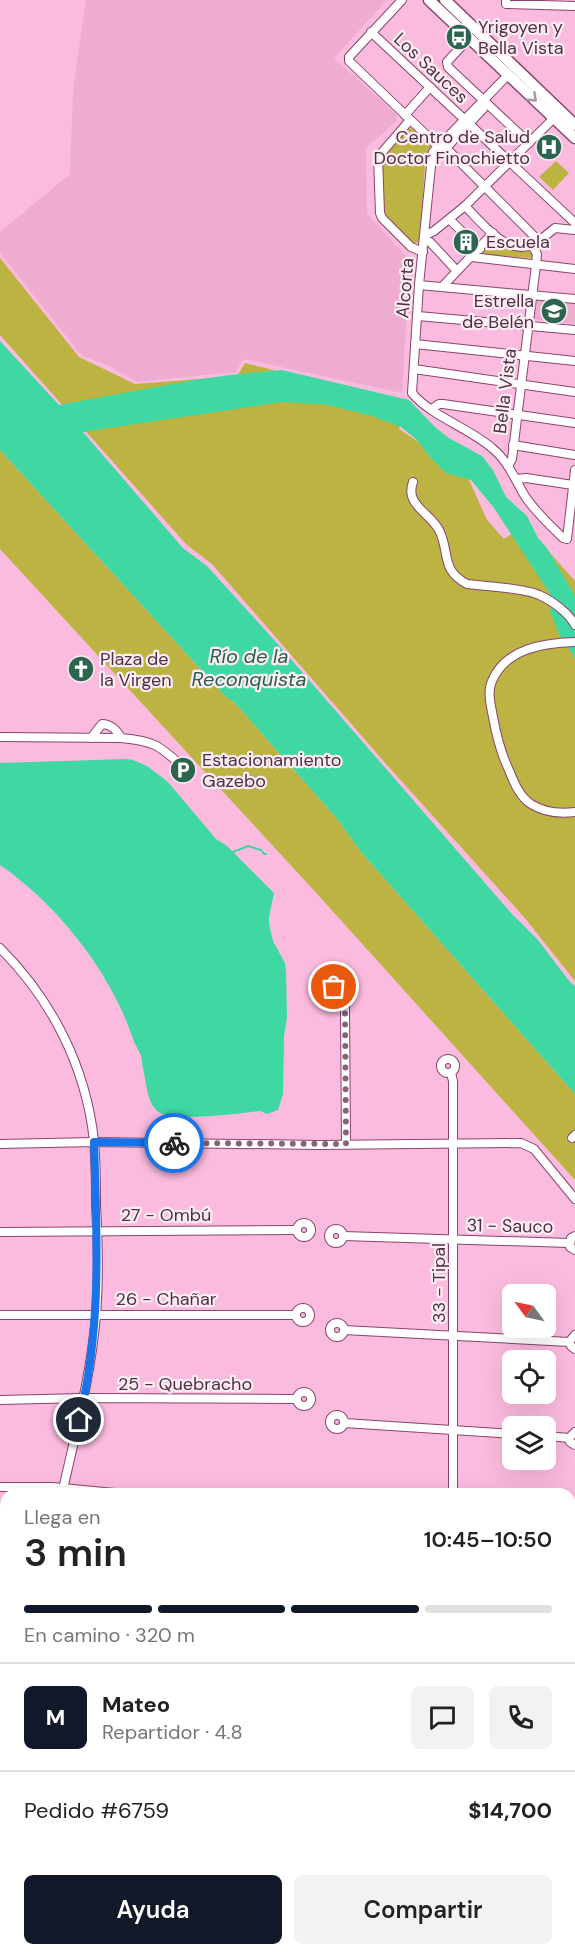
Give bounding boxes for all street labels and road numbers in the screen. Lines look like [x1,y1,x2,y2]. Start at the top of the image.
street label: Los Sauces [389,27,473,109]
street label: Alcorta [390,257,420,319]
street label: Bella Vista [488,347,522,435]
street label: 27 - Ombú [121,1203,211,1227]
street label: 31 - Sauco [466,1213,554,1239]
street label: 33 - Tipal [427,1243,451,1323]
street label: 26 - Chañar [116,1287,217,1311]
street label: 25 - Quebracho [118,1372,252,1396]

